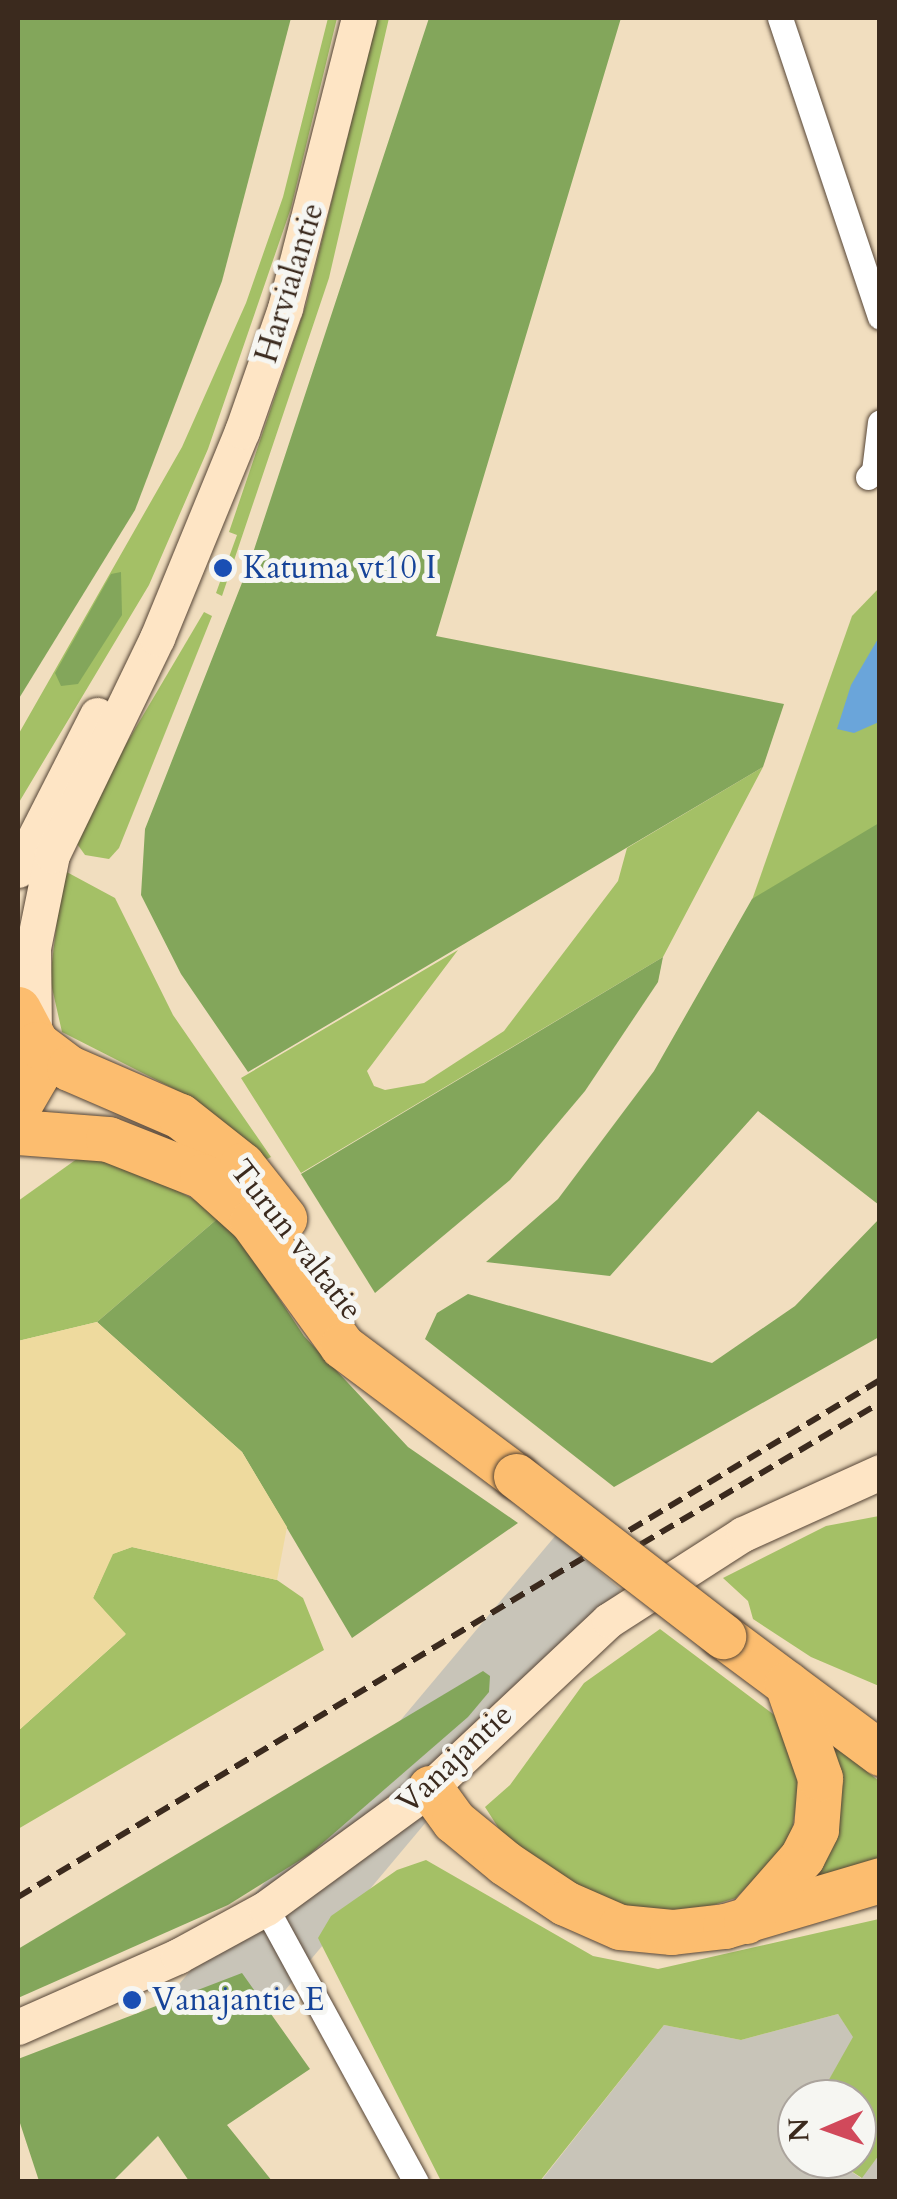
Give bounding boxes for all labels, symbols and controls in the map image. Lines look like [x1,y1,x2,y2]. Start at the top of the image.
street label: Harvialantie [248,198,332,368]
place label: Katuma vt10 I [243,549,436,587]
marker: Katuma vt10 I [212,557,234,579]
street label: Turun valtatie [222,1152,370,1328]
street label: Vanajantie [389,1696,521,1822]
place label: Vanajantie E [152,1981,324,2019]
marker: Vanajantie E [121,1989,143,2011]
north arrow [777,2079,877,2179]
text: N [780,2117,818,2143]

